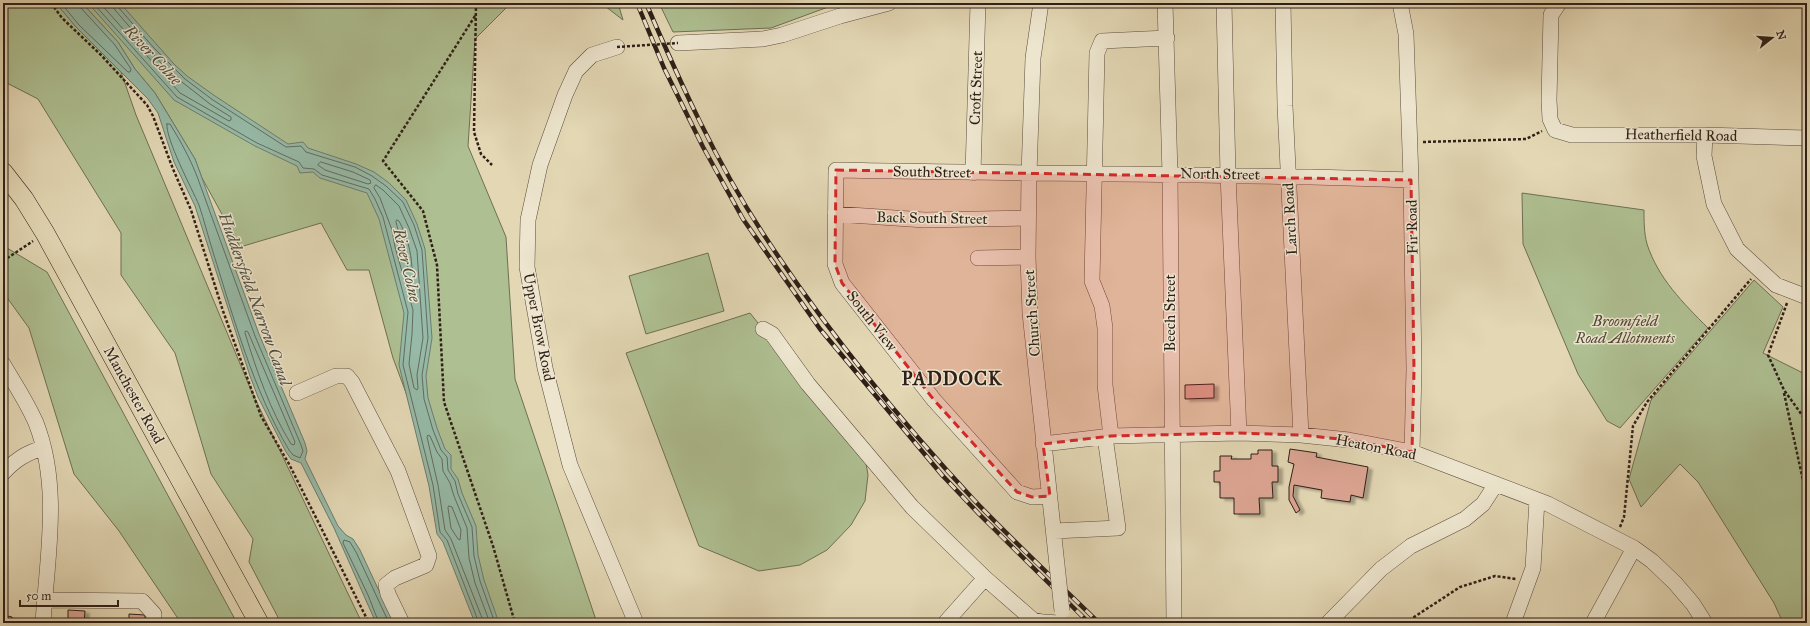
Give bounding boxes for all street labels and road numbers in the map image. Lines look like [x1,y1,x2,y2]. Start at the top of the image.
street label: Croft Street [966,50,986,125]
street label: Heatherfield Road [1625,125,1738,145]
street label: South Street [893,162,972,182]
street label: North Street [1180,164,1261,184]
street label: Larch Road [1279,182,1301,256]
street label: Fir Road [1403,199,1421,255]
street label: Back South Street [876,208,988,228]
street label: Church Street [1020,268,1044,357]
street label: Upper Brow Road [520,271,558,383]
street label: Beech Street [1161,274,1179,352]
street label: South View [843,287,901,355]
street label: Manchester Road [100,343,168,447]
street label: Heaton Road [1334,430,1418,464]

